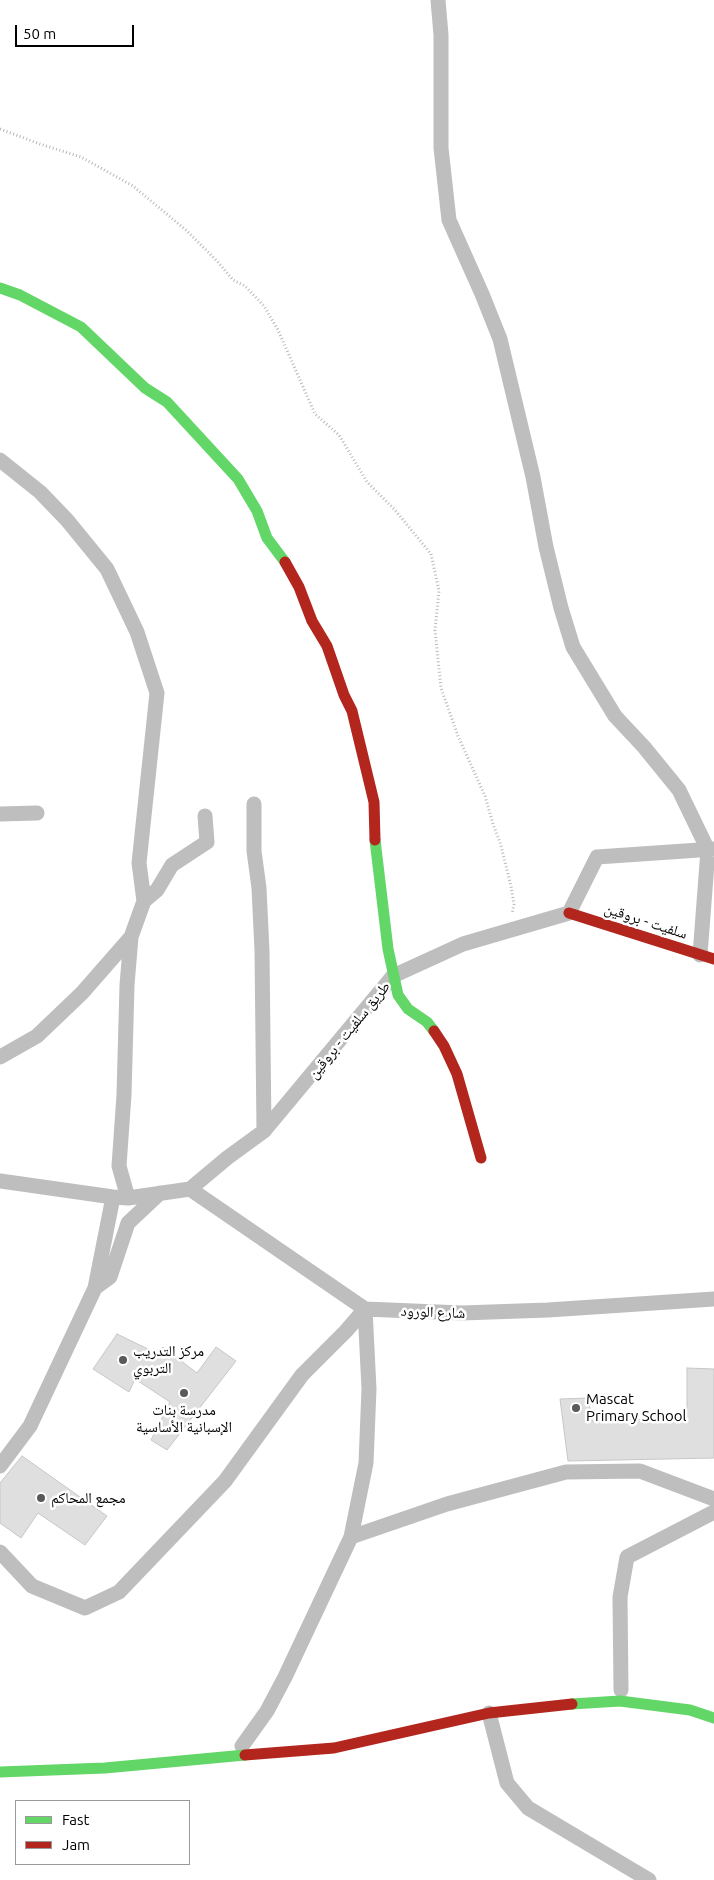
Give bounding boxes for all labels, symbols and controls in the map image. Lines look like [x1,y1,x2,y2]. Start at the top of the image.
scale bar [18,15,136,47]
text: 50 m [23,25,56,42]
street label: سلفيت - بروقين [602,899,690,943]
street label: طريق سلفيت - بروقين [304,978,394,1082]
street label: شارع الورود [400,1302,466,1322]
place label: مركز التدريب التربوي [133,1342,204,1377]
marker: مركز التدريب التربوي [117,1354,129,1366]
marker: مدرسة بنات الإسبانية الأساسية [178,1387,190,1399]
place label: Mascat Primary School [586,1390,687,1425]
place label: مدرسة بنات الإسبانية الأساسية [136,1401,232,1436]
marker: Mascat Primary School [570,1402,582,1414]
place label: مجمع المحاكم [51,1489,125,1507]
marker: مجمع المحاكم [35,1492,47,1504]
legend [15,1800,190,1865]
text: Fast [62,1811,89,1828]
text: Jam [62,1836,90,1853]

